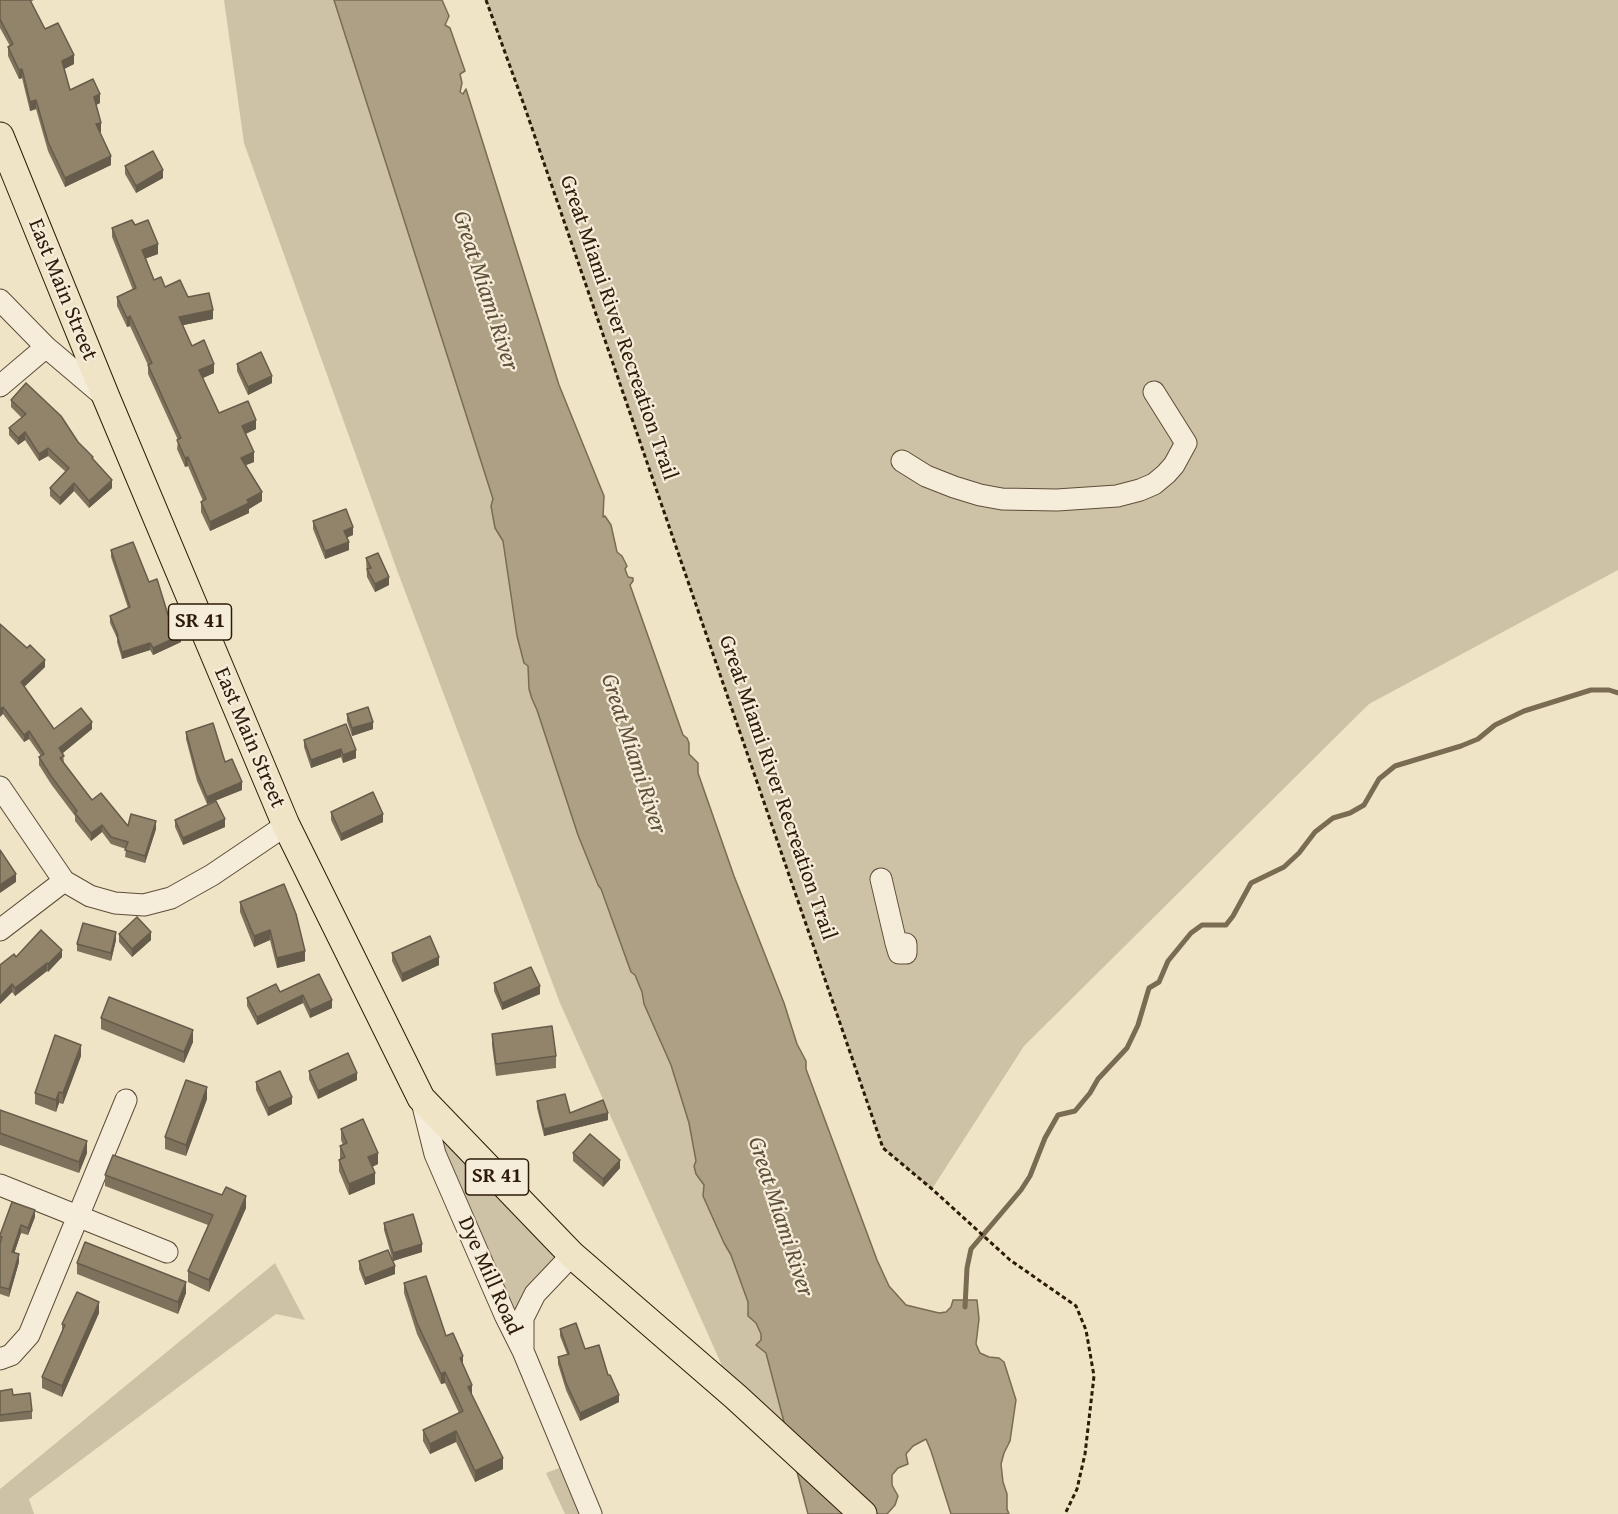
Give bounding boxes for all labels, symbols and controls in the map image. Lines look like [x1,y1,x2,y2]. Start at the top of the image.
street label: Great Miami River Recreation Trail [553,172,683,484]
water label: Great Miami River [446,207,524,375]
street label: East Main Street [22,215,102,365]
road number: SR 41 [168,604,232,640]
street label: Great Miami River Recreation Trail [712,632,842,944]
street label: East Main Street [207,664,291,812]
water label: Great Miami River [594,670,672,838]
water label: Great Miami River [741,1133,819,1301]
road number: SR 41 [466,1159,528,1195]
street label: Dye Mill Road [451,1213,527,1339]

